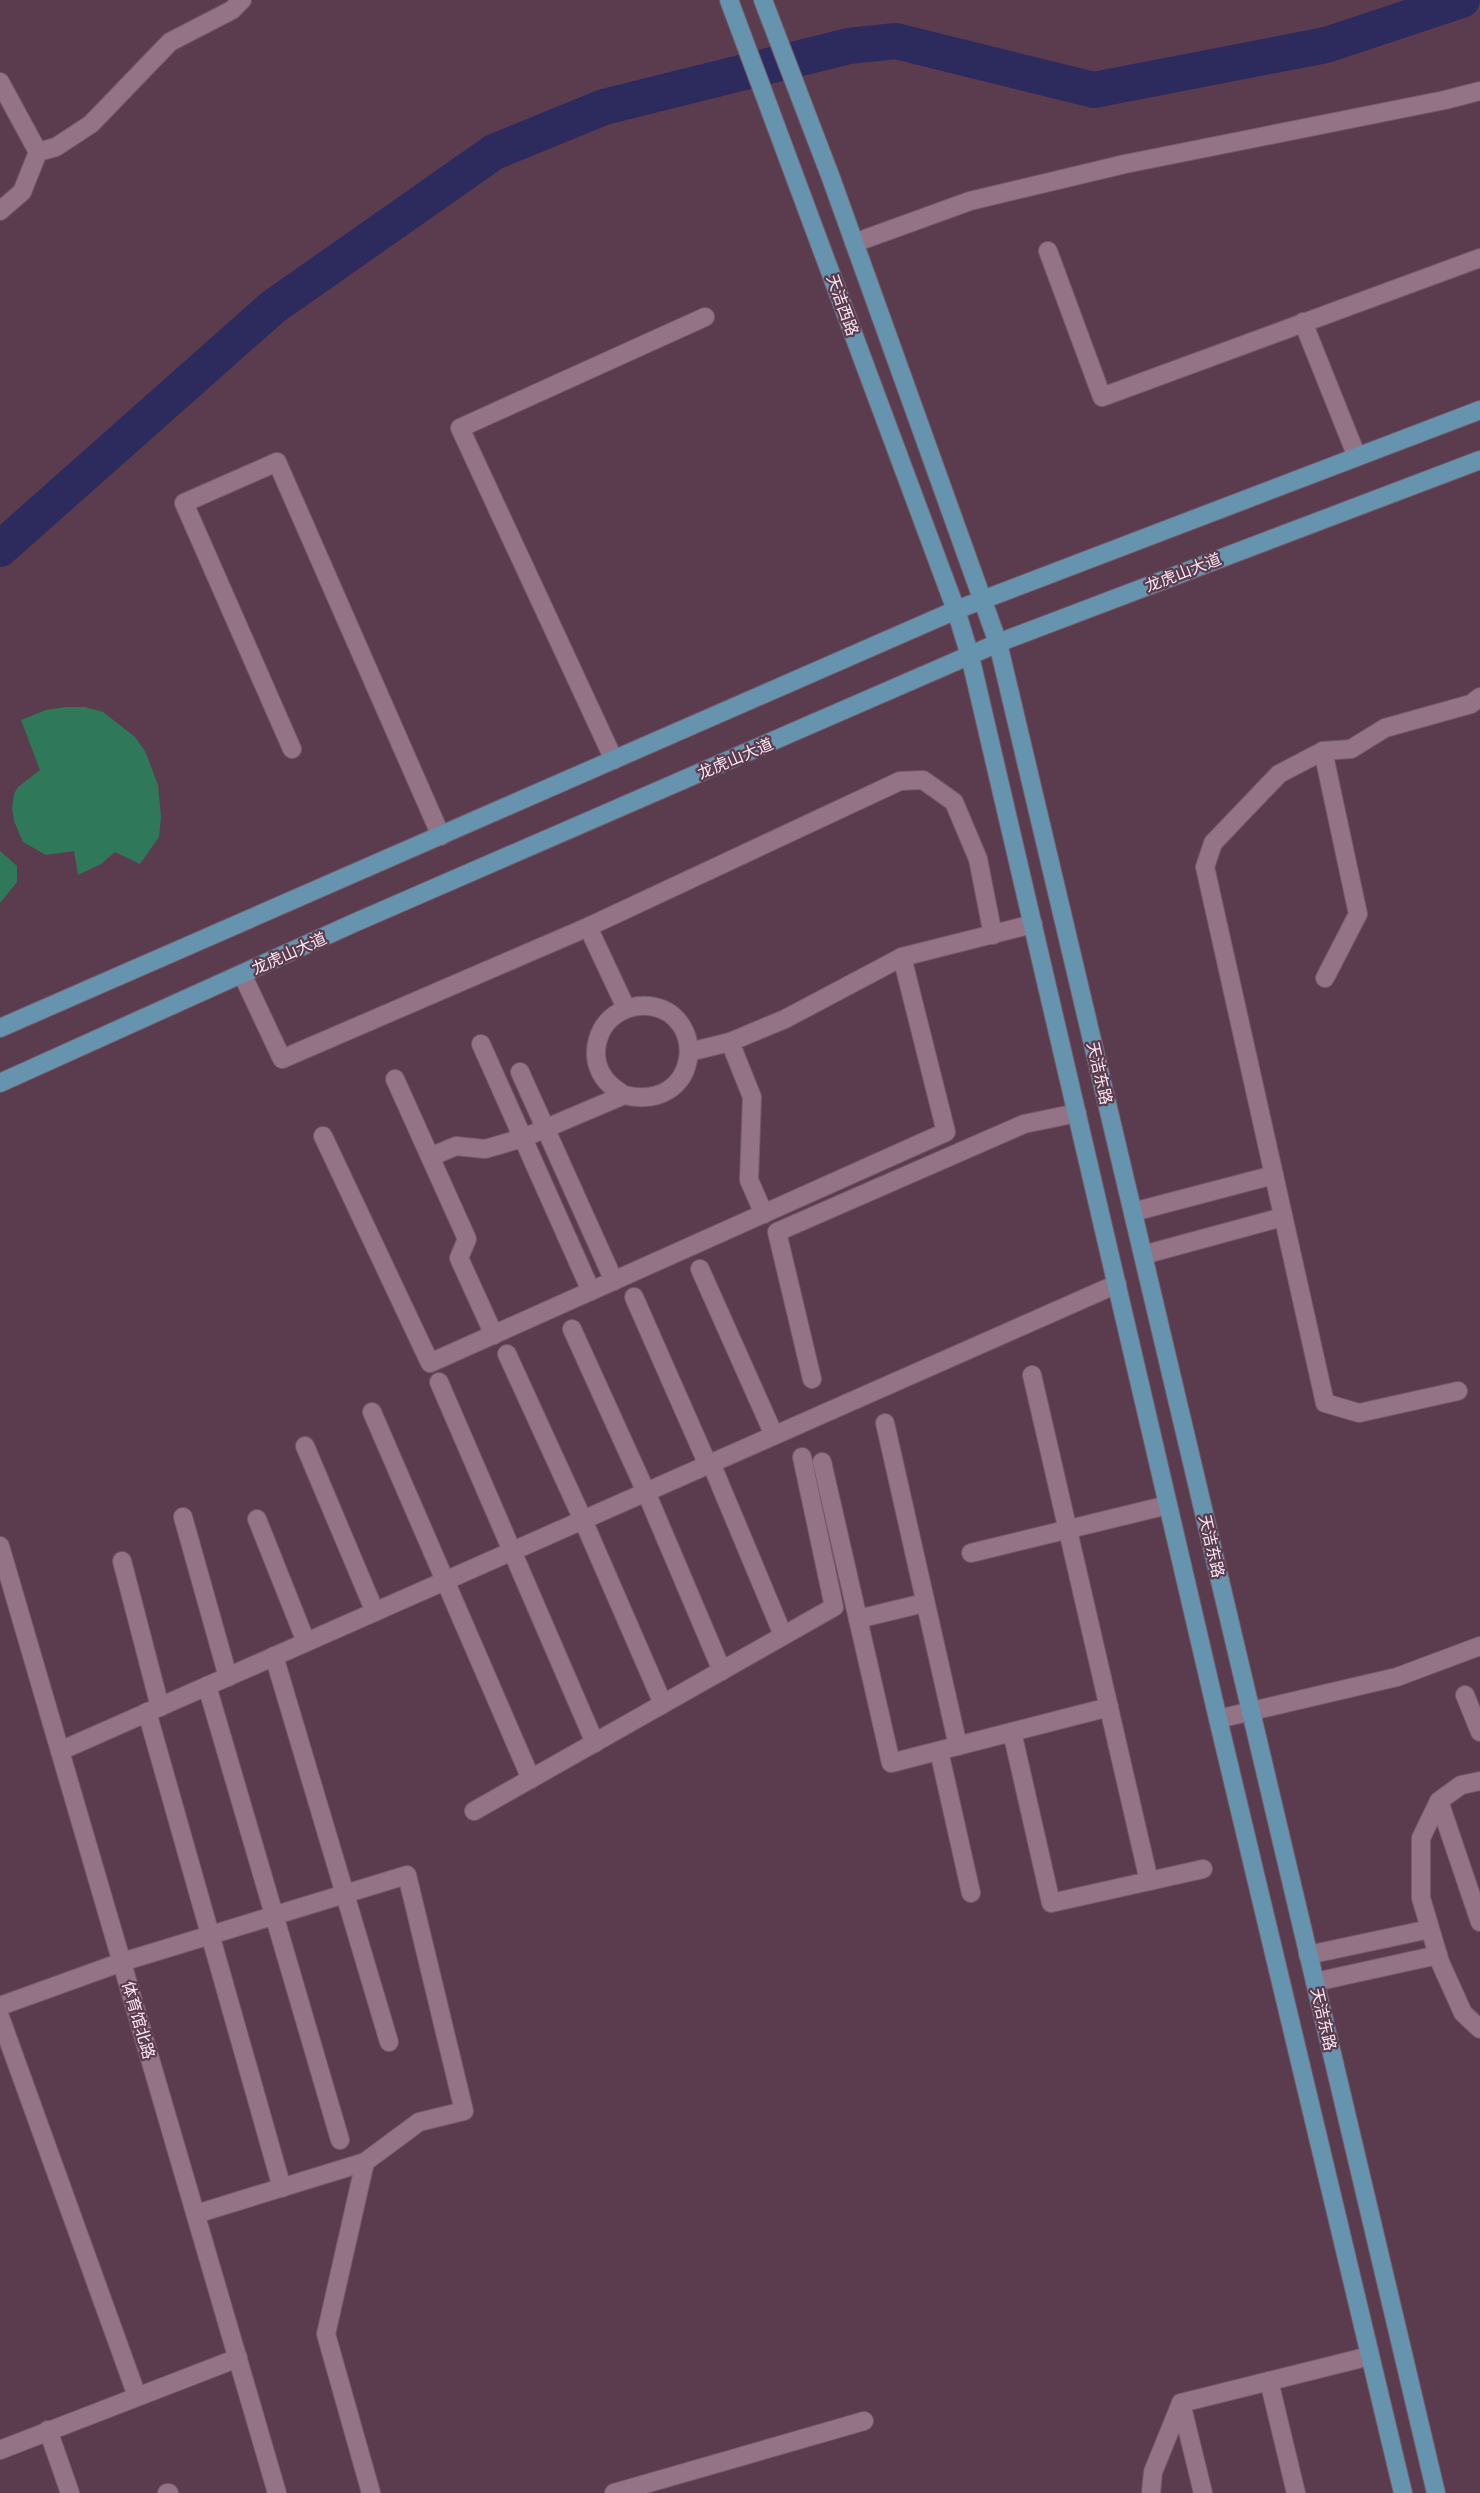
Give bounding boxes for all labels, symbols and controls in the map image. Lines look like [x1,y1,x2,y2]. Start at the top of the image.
street label: 天洁西路 [823,272,863,338]
street label: 龙虎山大道 [1142,548,1224,596]
street label: 龙虎山大道 [694,733,776,783]
street label: 龙虎山大道 [248,928,330,978]
street label: 天洁东路 [1083,1040,1117,1106]
street label: 天洁东路 [1195,1513,1229,1579]
street label: 体育馆北路 [118,1979,160,2061]
street label: 天洁东路 [1307,1986,1341,2052]

